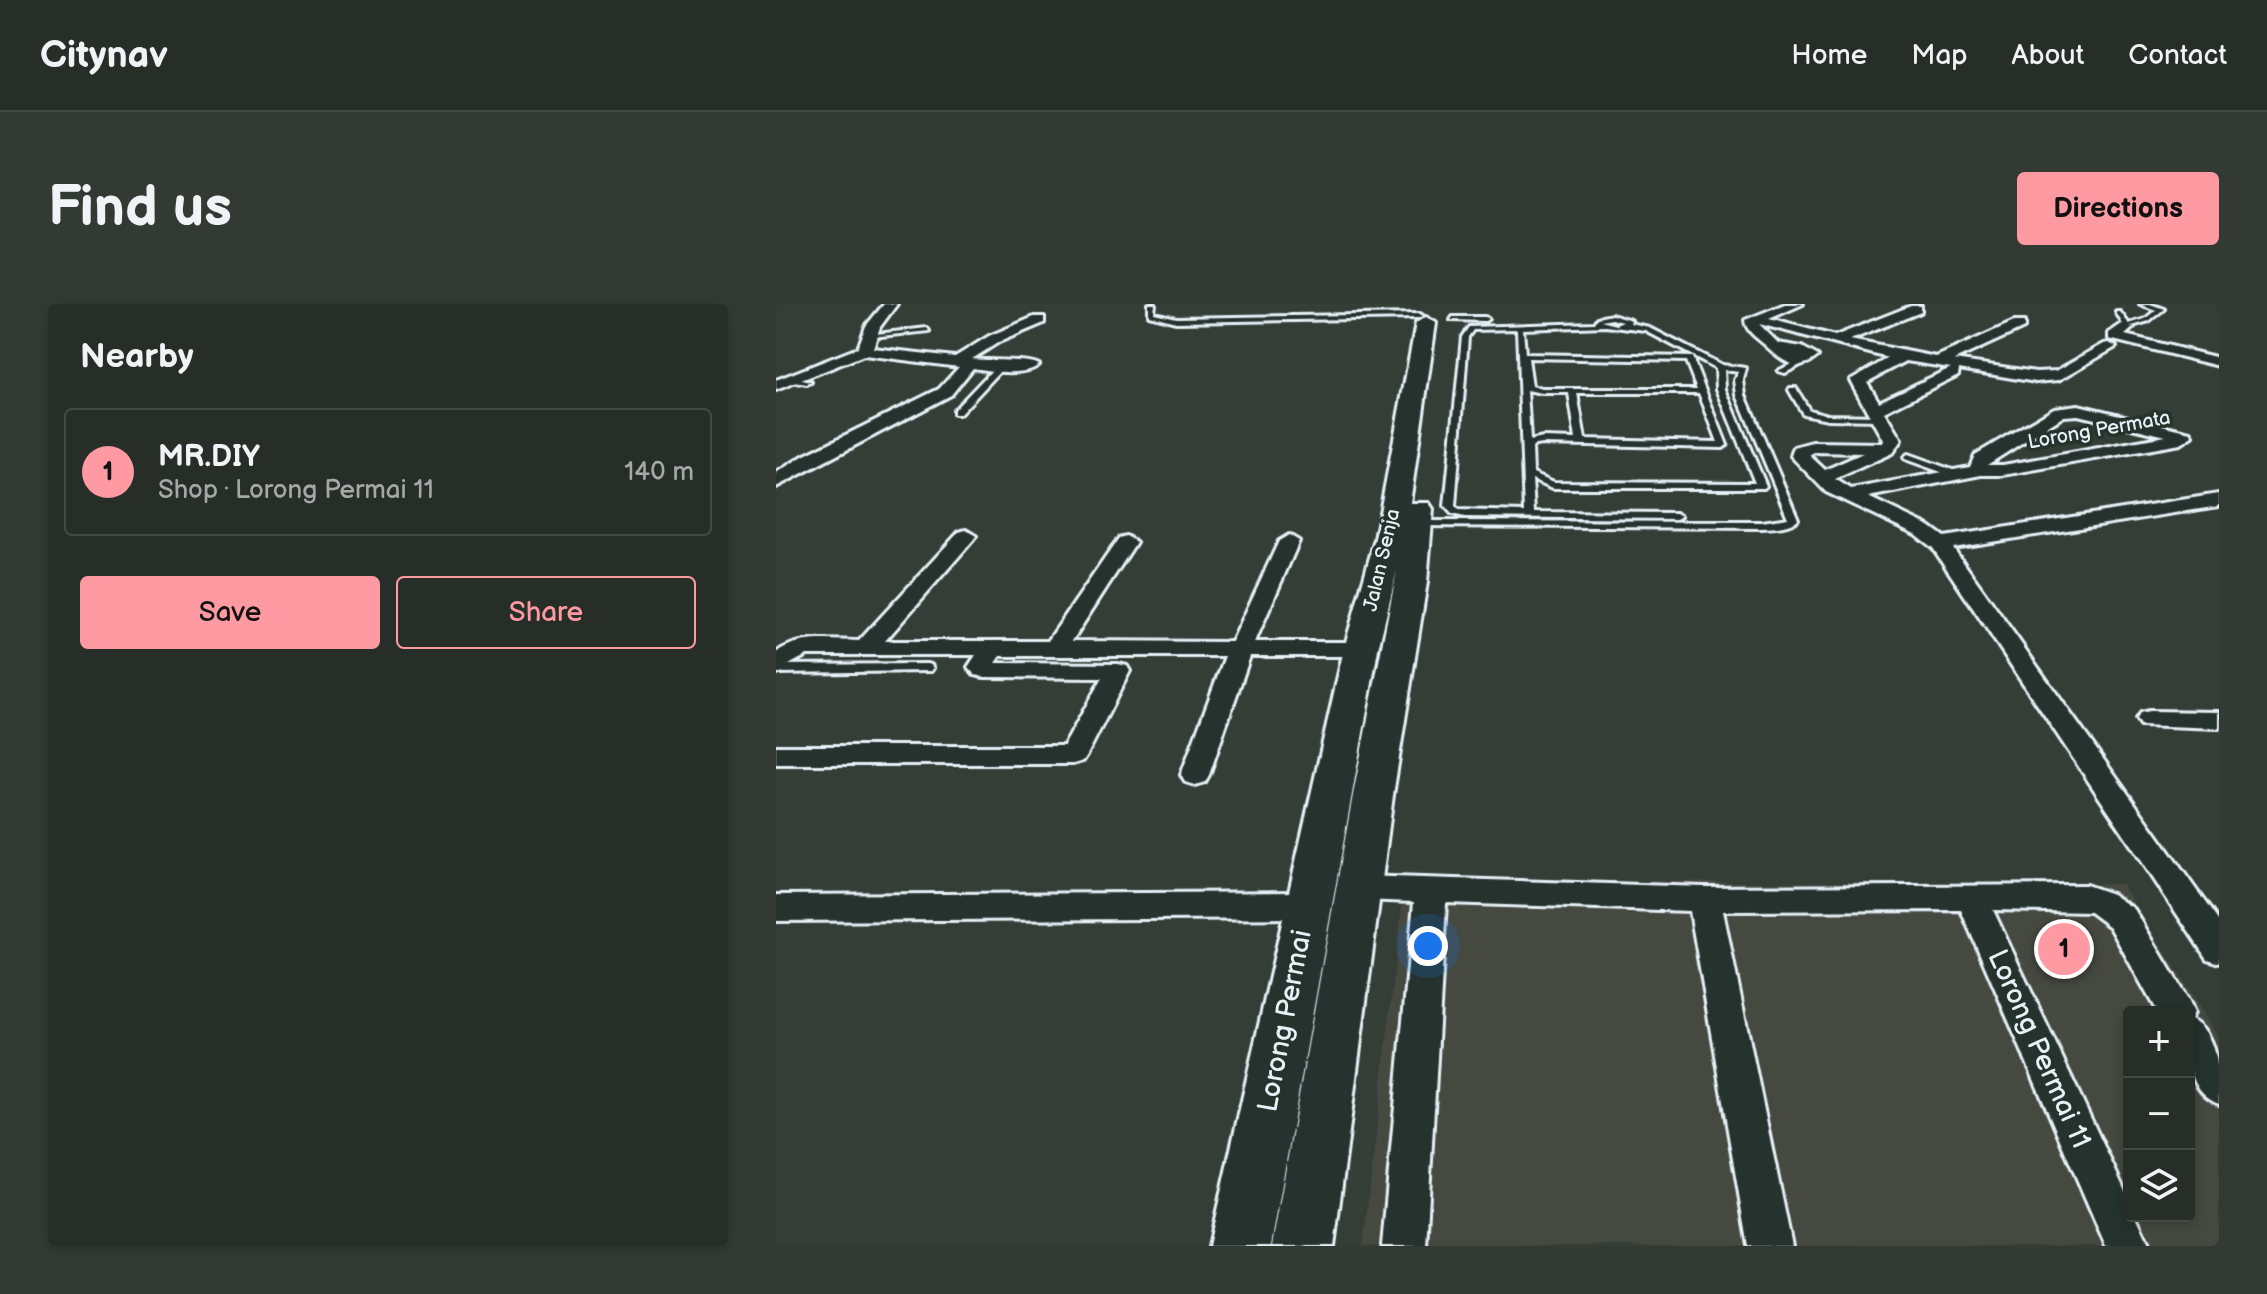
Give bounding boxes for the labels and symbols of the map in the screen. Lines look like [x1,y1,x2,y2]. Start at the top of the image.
street label: Lorong Permata [2026,406,2172,454]
street label: Jalan Senja [1359,506,1405,614]
pin: 1 [2038,919,2090,979]
your location [1408,926,1448,966]
street label: Lorong Permai [1251,927,1319,1115]
street label: Lorong Permai 11 [1980,944,2098,1154]

